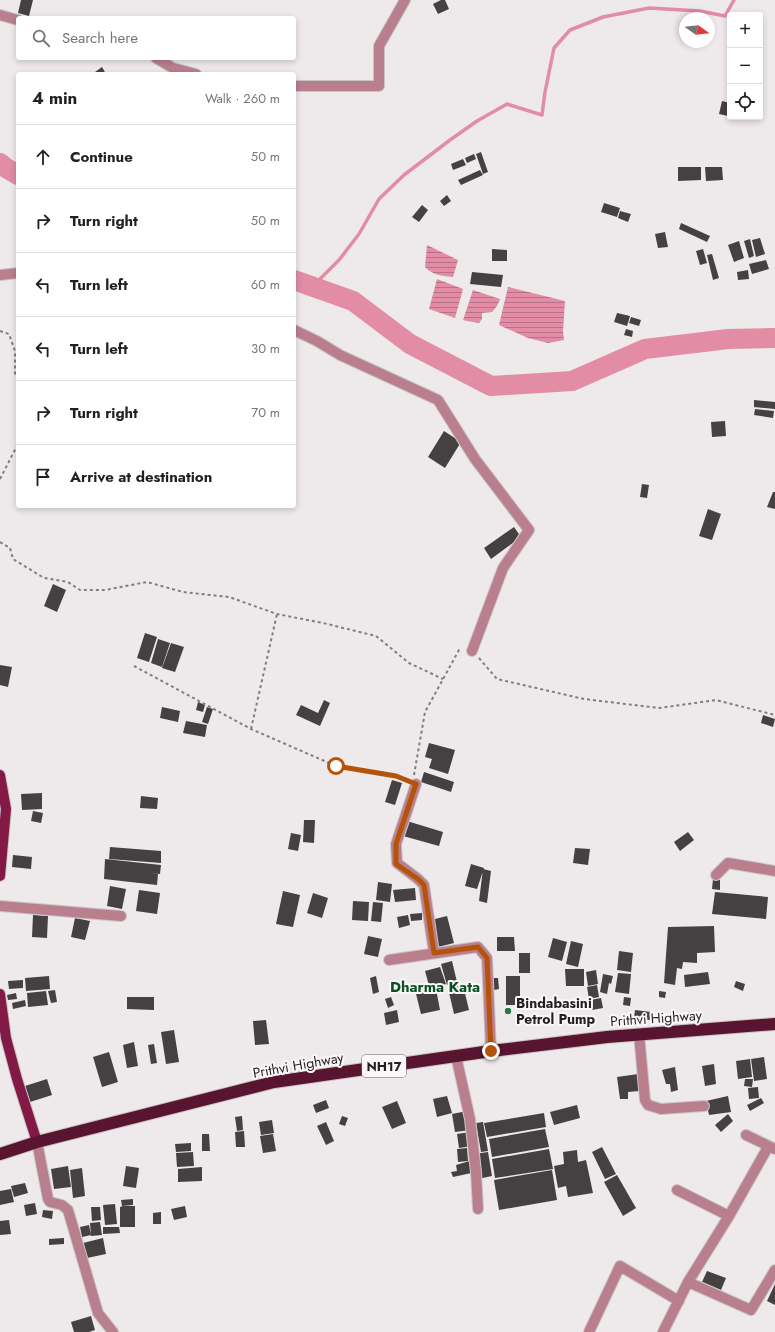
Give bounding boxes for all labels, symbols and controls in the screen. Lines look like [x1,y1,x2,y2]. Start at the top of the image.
north arrow [679,12,715,48]
map controls [727,12,763,120]
button: + [727,12,763,48]
search box [16,16,296,60]
icon: search [30,27,52,49]
text: Search here [62,27,138,49]
button: − [727,48,763,84]
button: locate [727,84,763,120]
text: 4 min [32,86,77,110]
text: Walk · 260 m [205,89,280,108]
icon: ahead [32,146,54,168]
text: Continue [70,146,133,168]
text: 50 m [251,147,280,166]
icon: right [32,210,54,232]
text: Turn right [70,210,138,232]
text: 50 m [251,211,280,230]
icon: left [32,274,54,296]
text: Turn left [70,274,128,296]
text: 60 m [251,275,280,294]
icon: left [32,338,54,360]
text: Turn left [70,338,128,360]
text: 30 m [251,339,280,358]
icon: right [32,402,54,424]
text: Turn right [70,402,138,424]
text: 70 m [251,403,280,422]
icon: arrive [32,466,54,488]
text: Arrive at destination [70,466,212,488]
route start [327,757,345,775]
district label: Dharma Kata [390,976,480,998]
place label: Bindabasini Petrol Pump [516,993,596,1029]
street label: Prithvi Highway [610,1005,703,1031]
marker: Bindabasini Petrol Pump [503,1006,513,1016]
route end [482,1042,500,1060]
street label: Prithvi Highway [251,1047,346,1083]
road number: NH17 [362,1055,406,1077]

